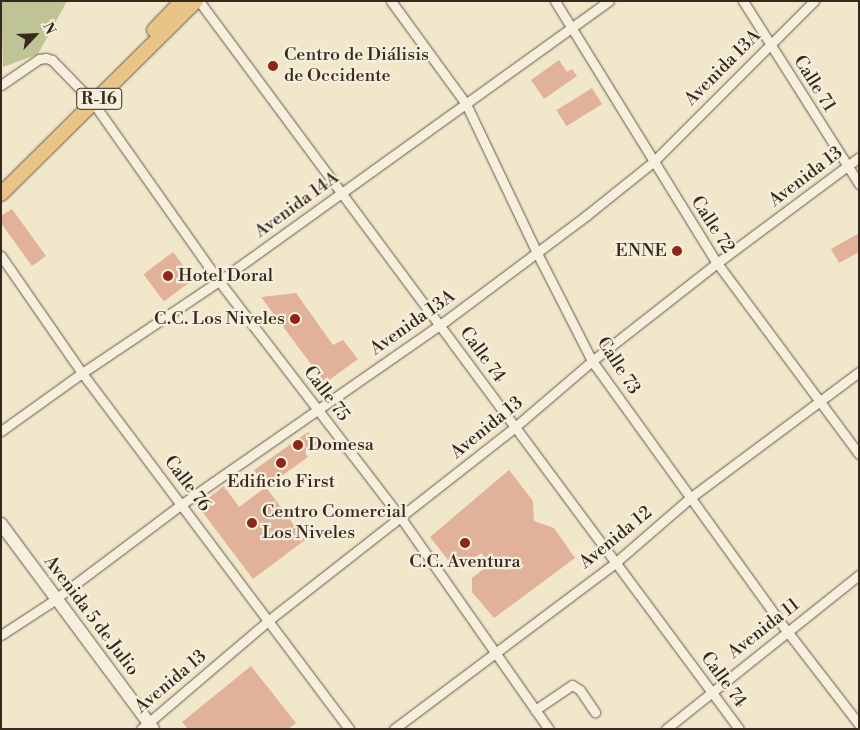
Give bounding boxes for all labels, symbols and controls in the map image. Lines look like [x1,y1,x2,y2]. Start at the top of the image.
north arrow [10,10,60,60]
text: N [38,20,59,37]
street label: Avenida 13A [680,25,766,111]
place label: Centro de Diálisis de Occidente [284,45,429,88]
street label: Calle 71 [788,52,840,116]
marker: Centro de Diálisis de Occidente [266,59,280,73]
road number: R-16 [75,86,123,112]
street label: Avenida 13 [765,142,847,212]
street label: Avenida 14A [251,167,343,243]
street label: Calle 72 [686,192,738,258]
place label: ENNE [615,240,667,262]
marker: ENNE [671,245,683,257]
place label: Hotel Doral [178,265,273,287]
marker: Hotel Doral [162,270,174,282]
street label: Avenida 13A [366,286,460,360]
place label: C.C. Los Niveles [154,308,285,330]
marker: C.C. Los Niveles [289,313,301,325]
street label: Calle 74 [455,323,509,387]
street label: Calle 73 [592,333,644,399]
street label: Calle 75 [298,362,354,426]
street label: Avenida 13 [447,392,527,464]
place label: Domesa [308,434,374,456]
marker: Domesa [292,439,304,451]
street label: Calle 76 [159,452,215,516]
marker: Edificio First [275,457,287,469]
place label: Edificio First [227,471,335,493]
place label: Centro Comercial Los Niveles [262,502,406,544]
street label: Avenida 12 [575,502,657,574]
marker: Centro Comercial Los Niveles [246,517,258,529]
marker: C.C. Aventura [459,537,471,549]
place label: C.C. Aventura [409,551,521,573]
street label: Avenida 5 de Julio [39,552,143,680]
street label: Avenida 11 [724,594,804,664]
street label: Avenida 13 [131,646,211,718]
street label: Calle 74 [696,648,750,712]

